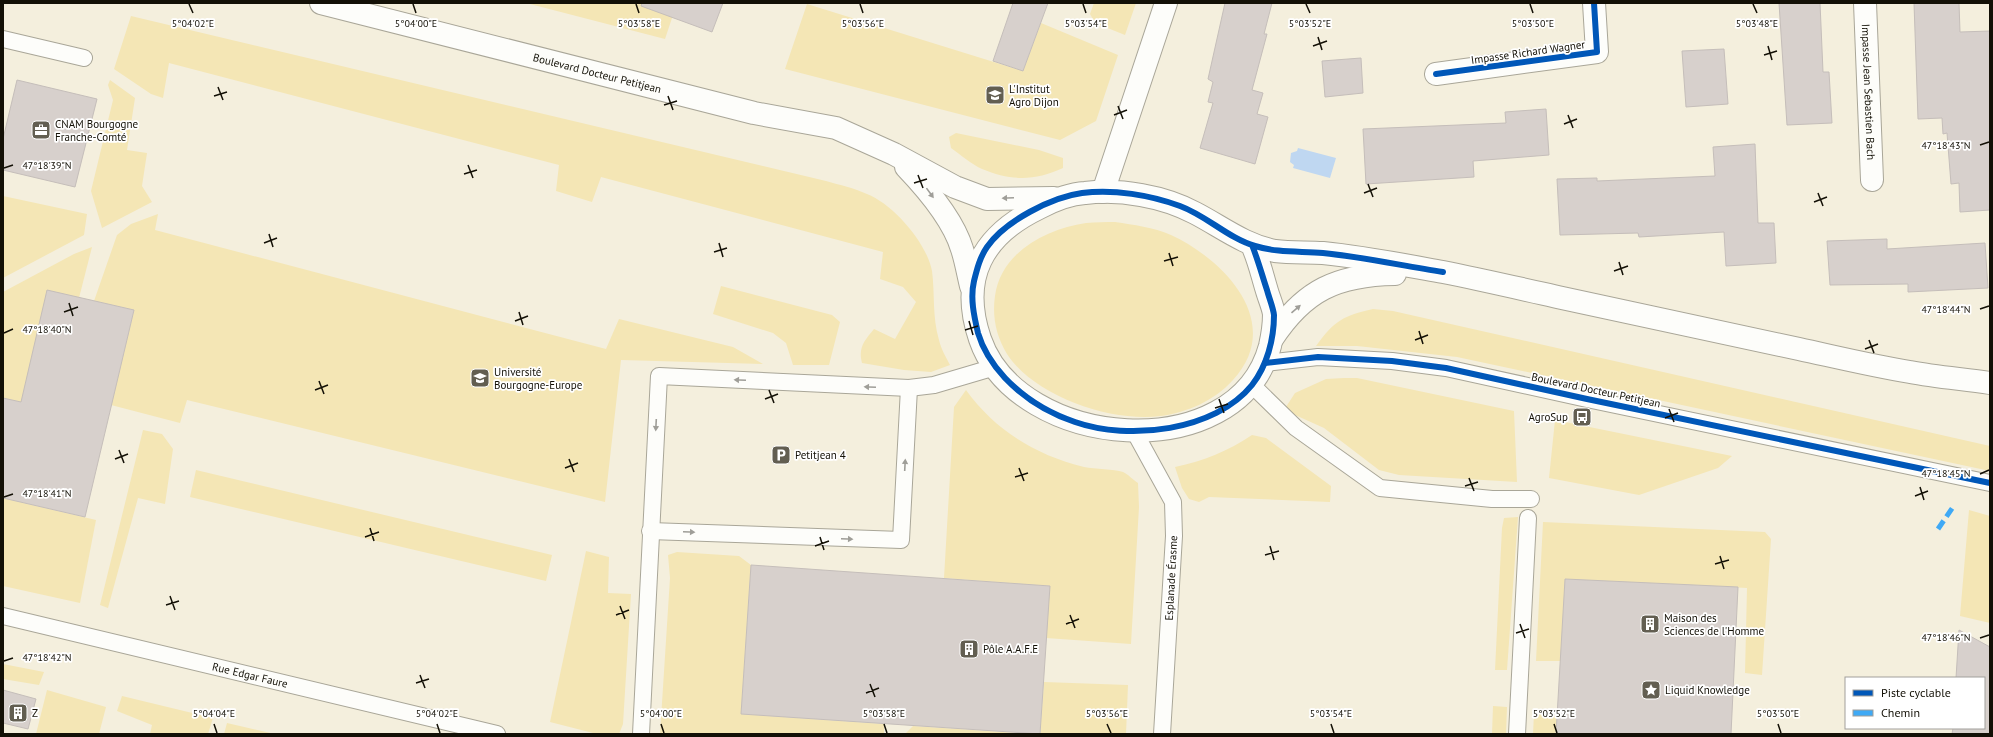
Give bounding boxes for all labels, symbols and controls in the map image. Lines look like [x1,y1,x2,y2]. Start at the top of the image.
text: 5°04'02"E [172,17,214,30]
text: 5°04'00"E [395,17,437,30]
text: 5°03'58"E [618,17,660,30]
text: 5°03'56"E [842,17,884,30]
text: 5°03'54"E [1065,17,1107,30]
text: 5°03'52"E [1289,17,1331,30]
text: 5°03'50"E [1512,17,1554,30]
text: 5°03'48"E [1736,17,1778,30]
street label: Impasse Jean Sebastien Bach [1859,24,1878,160]
street label: Impasse Richard Wagner [1470,37,1586,67]
street label: Boulevard Docteur Petitjean [532,50,663,96]
place label: L'Institut Agro Dijon [1009,82,1059,109]
school or university icon: L'Institut Agro Dijon [984,84,1006,106]
place label: CNAM Bourgogne Franche-Comté [55,117,138,144]
office icon: CNAM Bourgogne Franche-Comté [30,119,52,141]
text: 47°18'43"N [1921,139,1971,152]
text: 47°18'39"N [22,159,72,172]
one-way arrow [926,188,934,199]
one-way arrow [1002,195,1014,202]
text: 47°18'44"N [1921,303,1971,316]
one-way arrow [1291,304,1301,313]
text: 47°18'40"N [22,323,72,336]
place label: Université Bourgogne-Europe [494,365,583,392]
school or university icon: Université Bourgogne-Europe [469,367,491,389]
street label: Boulevard Docteur Petitjean [1530,369,1662,411]
one-way arrow [733,377,746,383]
one-way arrow [864,383,876,390]
bus stop icon: AgroSup [1571,406,1593,428]
place label: AgroSup [1528,410,1568,424]
one-way arrow [653,419,660,431]
parking icon: Petitjean 4 [770,444,792,466]
place label: Petitjean 4 [795,448,846,462]
one-way arrow [902,458,908,471]
text: 47°18'45"N [1921,467,1971,480]
text: 47°18'41"N [22,487,72,500]
one-way arrow [683,529,695,536]
one-way arrow [841,535,853,542]
street label: Esplanade Érasme [1162,535,1180,621]
place label: Maison des Sciences de l'Homme [1664,611,1764,638]
building icon: Maison des Sciences de l'Homme [1639,613,1661,635]
text: 47°18'46"N [1921,631,1971,644]
building icon: Pôle A.A.F.E [958,638,980,660]
place label: Pôle A.A.F.E [983,642,1038,656]
text: 47°18'42"N [22,651,72,664]
street label: Rue Edgar Faure [211,659,290,691]
legend [1845,677,1985,729]
place icon: Liquid Knowledge [1640,679,1662,701]
place label: Liquid Knowledge [1665,683,1750,697]
text: Piste cyclable [1881,685,1951,700]
building icon: Z [7,702,29,724]
text: Chemin [1881,705,1920,720]
place label: Z [32,706,38,720]
text: 5°04'04"E [193,707,235,720]
text: 5°04'02"E [416,707,458,720]
text: 5°04'00"E [640,707,682,720]
text: 5°03'58"E [863,707,905,720]
text: 5°03'56"E [1086,707,1128,720]
text: 5°03'54"E [1310,707,1352,720]
text: 5°03'52"E [1533,707,1575,720]
text: 5°03'50"E [1757,707,1799,720]

